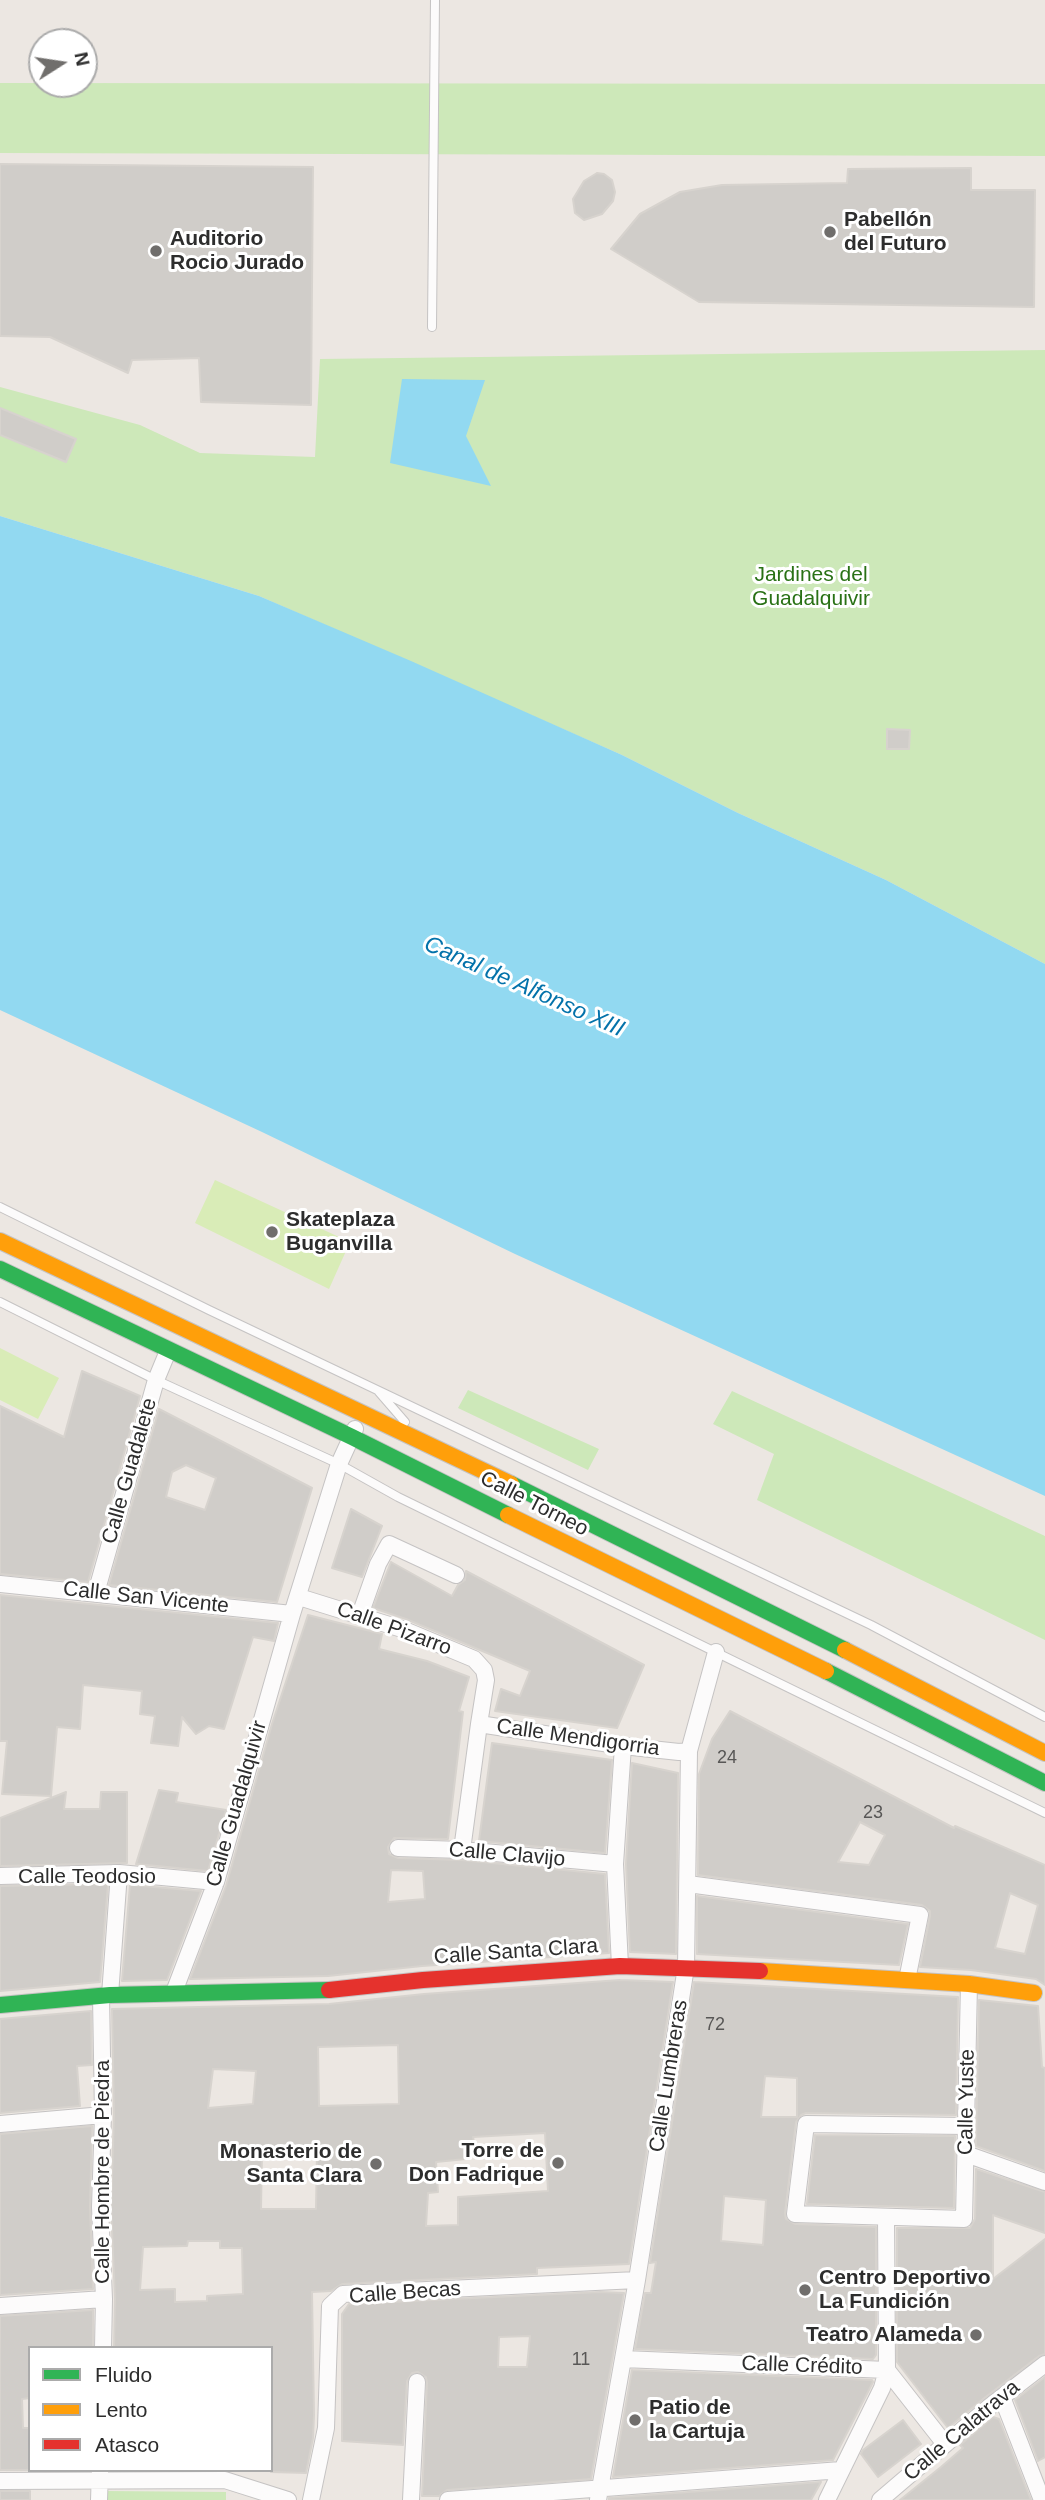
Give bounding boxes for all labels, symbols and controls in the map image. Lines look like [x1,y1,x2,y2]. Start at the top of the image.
north arrow [28,28,98,98]
text: N [70,50,94,68]
place label: Pabellón del Futuro [844,207,947,257]
marker: Pabellón del Futuro [822,224,838,240]
place label: Auditorio Rocio Jurado [170,226,304,276]
marker: Auditorio Rocio Jurado [148,243,164,259]
park label: Jardines del Guadalquivir [752,562,870,612]
water label: Canal de Alfonso XIII [420,930,628,1044]
place label: Skateplaza Buganvilla [286,1207,395,1257]
marker: Skateplaza Buganvilla [264,1224,280,1240]
street label: Calle Guadalete [97,1395,163,1547]
street label: Calle Torneo [476,1466,592,1542]
street label: Calle San Vicente [62,1577,230,1619]
street label: Calle Pizarro [333,1597,455,1661]
street label: Calle Mendigorria [495,1714,661,1762]
street label: Calle Guadalquivir [201,1718,273,1890]
house number: 24 [717,1747,737,1769]
house number: 23 [863,1802,883,1824]
street label: Calle Clavijo [448,1837,566,1873]
street label: Calle Teodosio [18,1864,156,1890]
street label: Calle Santa Clara [433,1934,599,1970]
street label: Calle Lumbreras [645,1998,693,2154]
house number: 72 [705,2014,725,2036]
street label: Calle Yuste [953,2049,981,2155]
street label: Calle Hombre de Piedra [90,2060,116,2284]
place label: Torre de Don Fadrique [409,2138,544,2188]
place label: Monasterio de Santa Clara [220,2139,362,2189]
marker: Torre de Don Fadrique [550,2155,566,2171]
marker: Monasterio de Santa Clara [368,2156,384,2172]
place label: Centro Deportivo La Fundición [819,2265,991,2315]
street label: Calle Becas [348,2277,462,2309]
marker: Centro Deportivo La Fundición [797,2282,813,2298]
place label: Teatro Alameda [806,2322,962,2348]
marker: Teatro Alameda [968,2327,984,2343]
legend [28,2346,273,2472]
house number: 11 [572,2349,590,2371]
street label: Calle Crédito [741,2351,863,2381]
text: Fluido [95,2363,152,2386]
street label: Calle Calatrava [899,2375,1025,2487]
place label: Patio de la Cartuja [649,2395,745,2445]
text: Lento [95,2398,148,2421]
marker: Patio de la Cartuja [627,2412,643,2428]
text: Atasco [95,2433,159,2456]

